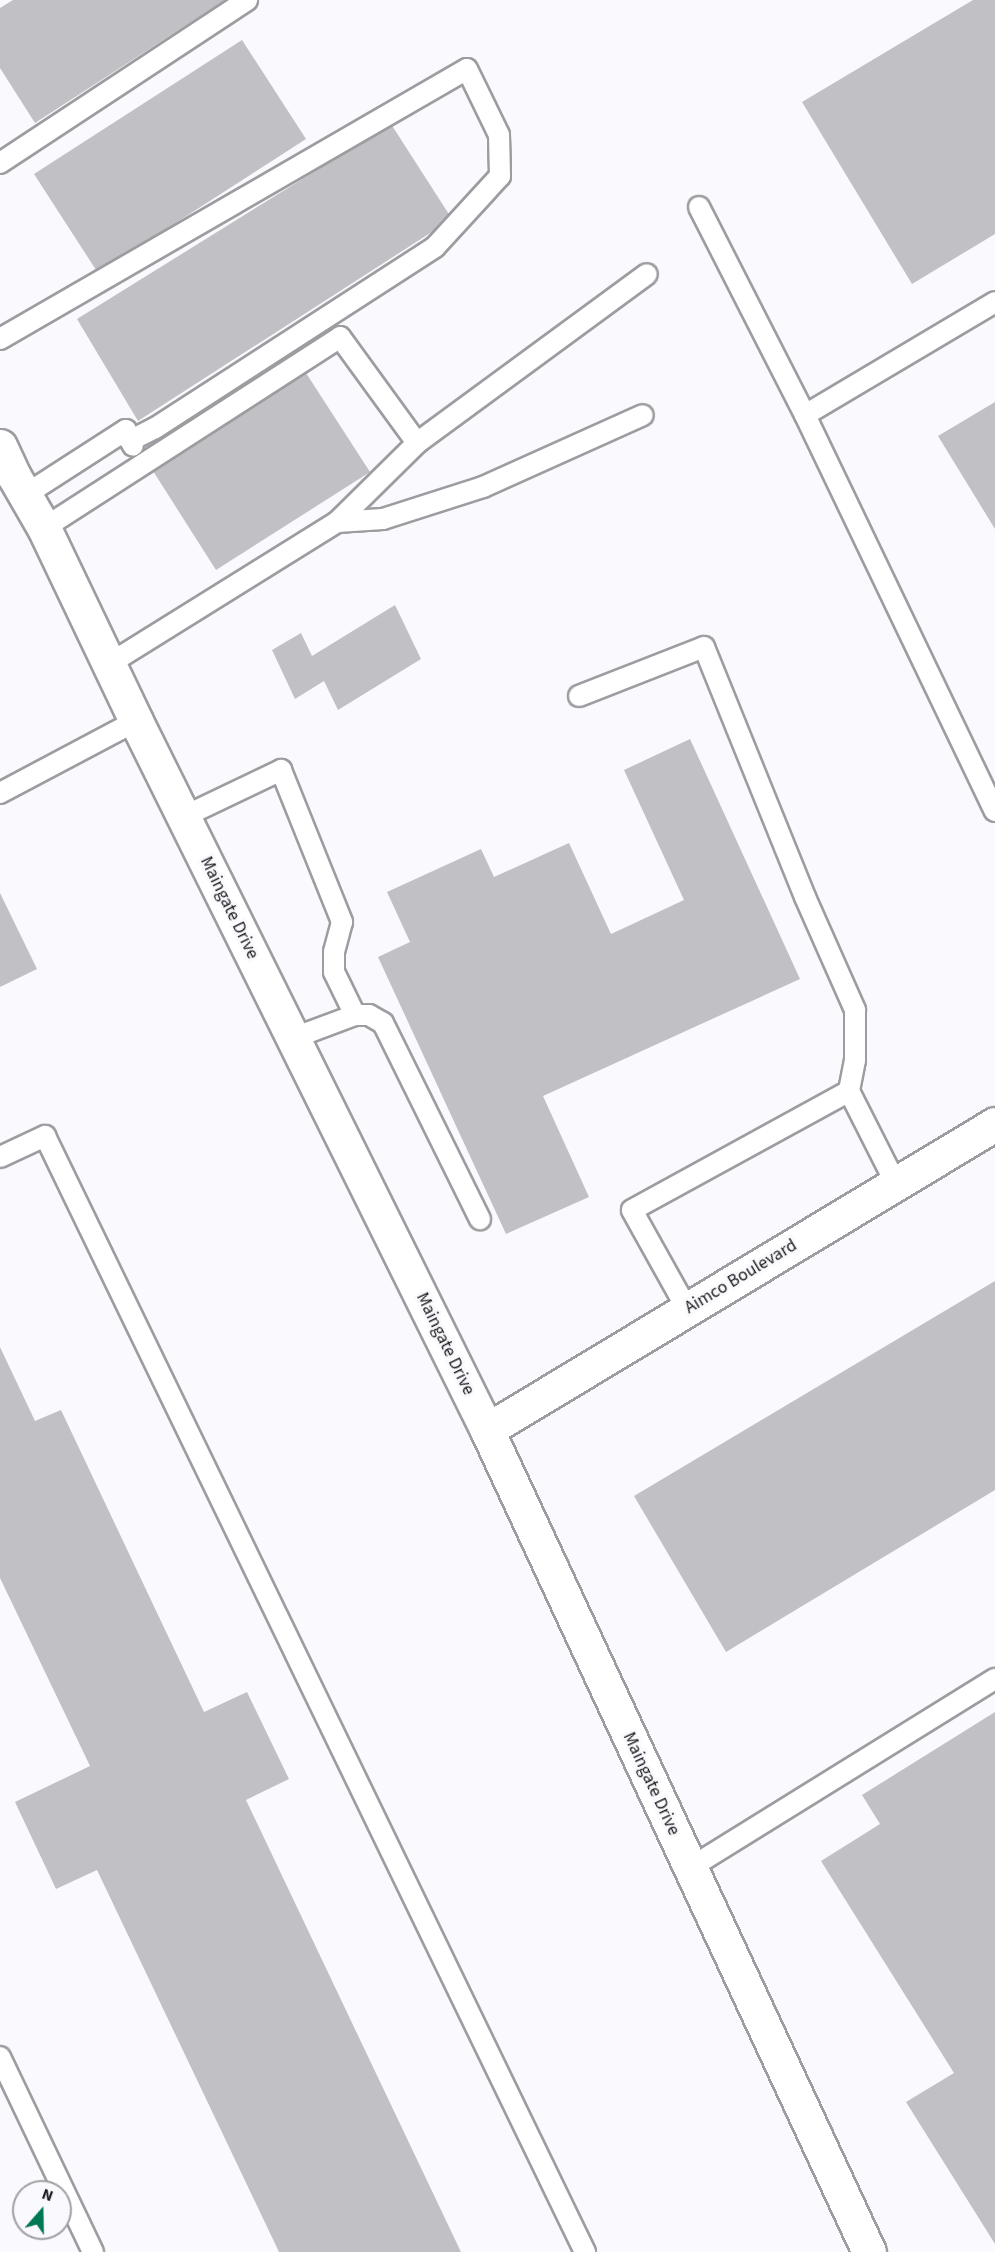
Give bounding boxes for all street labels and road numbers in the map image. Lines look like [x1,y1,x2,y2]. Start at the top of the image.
street label: Maingate Drive [195,853,263,963]
street label: Aimco Boulevard [681,1235,801,1319]
street label: Maingate Drive [411,1289,479,1399]
street label: Maingate Drive [618,1729,684,1839]

